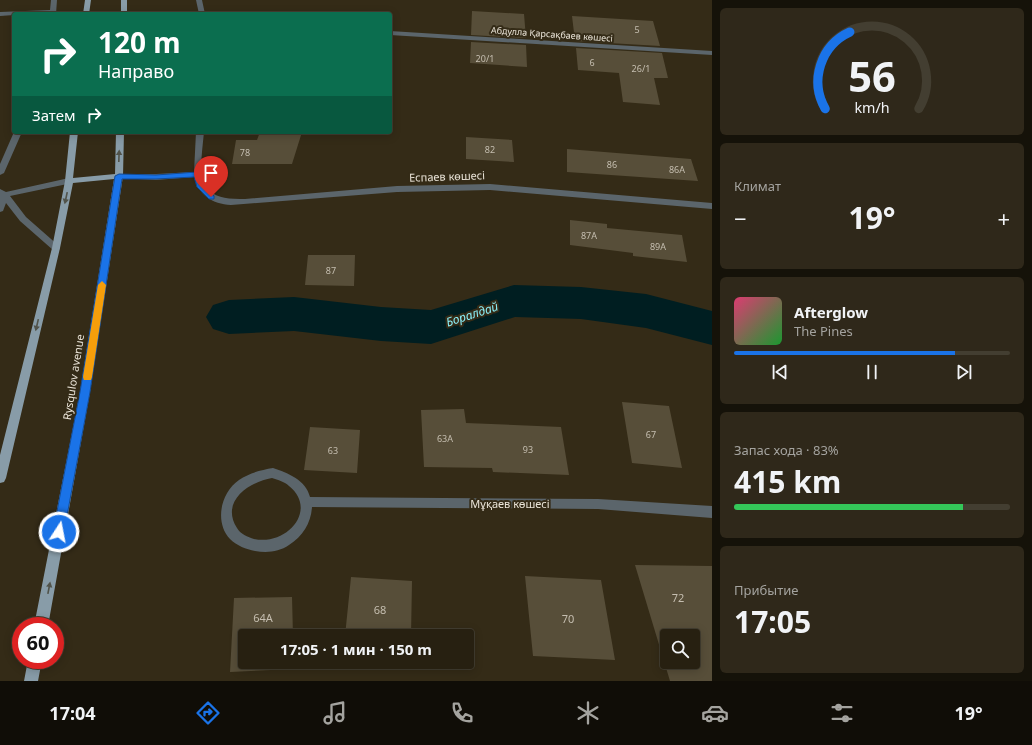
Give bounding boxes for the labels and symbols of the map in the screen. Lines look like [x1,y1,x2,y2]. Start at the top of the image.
street label: Абдулла Қарсақбаев көшесі [491,23,613,45]
house number: 5 [634,23,640,36]
house number: 20/1 [476,52,494,65]
house number: 6 [589,56,595,69]
house number: 26/1 [632,62,650,75]
house number: 82 [485,143,495,156]
house number: 78 [240,146,250,159]
one-way arrow [116,149,122,162]
pin [194,156,228,197]
house number: 86 [607,158,617,171]
house number: 86А [669,163,685,176]
street label: Еспаев көшесі [409,167,485,185]
one-way arrow [62,192,68,205]
house number: 87А [581,229,597,242]
house number: 89А [650,240,666,253]
house number: 87 [326,264,336,277]
water label: Боралдай [444,298,501,330]
one-way arrow [34,319,40,331]
street label: Rysqulov avenue [59,333,87,421]
house number: 67 [646,428,656,441]
house number: 63А [437,432,453,445]
house number: 93 [523,443,533,456]
house number: 63 [328,444,338,457]
street label: Мұқаев көшесі [470,496,550,511]
position arrow [38,511,80,553]
one-way arrow [46,582,52,594]
house number: 72 [672,590,684,605]
house number: 68 [374,602,386,617]
house number: 64А [253,610,274,625]
house number: 70 [562,611,574,626]
speed limit sign: 60 [12,617,64,669]

